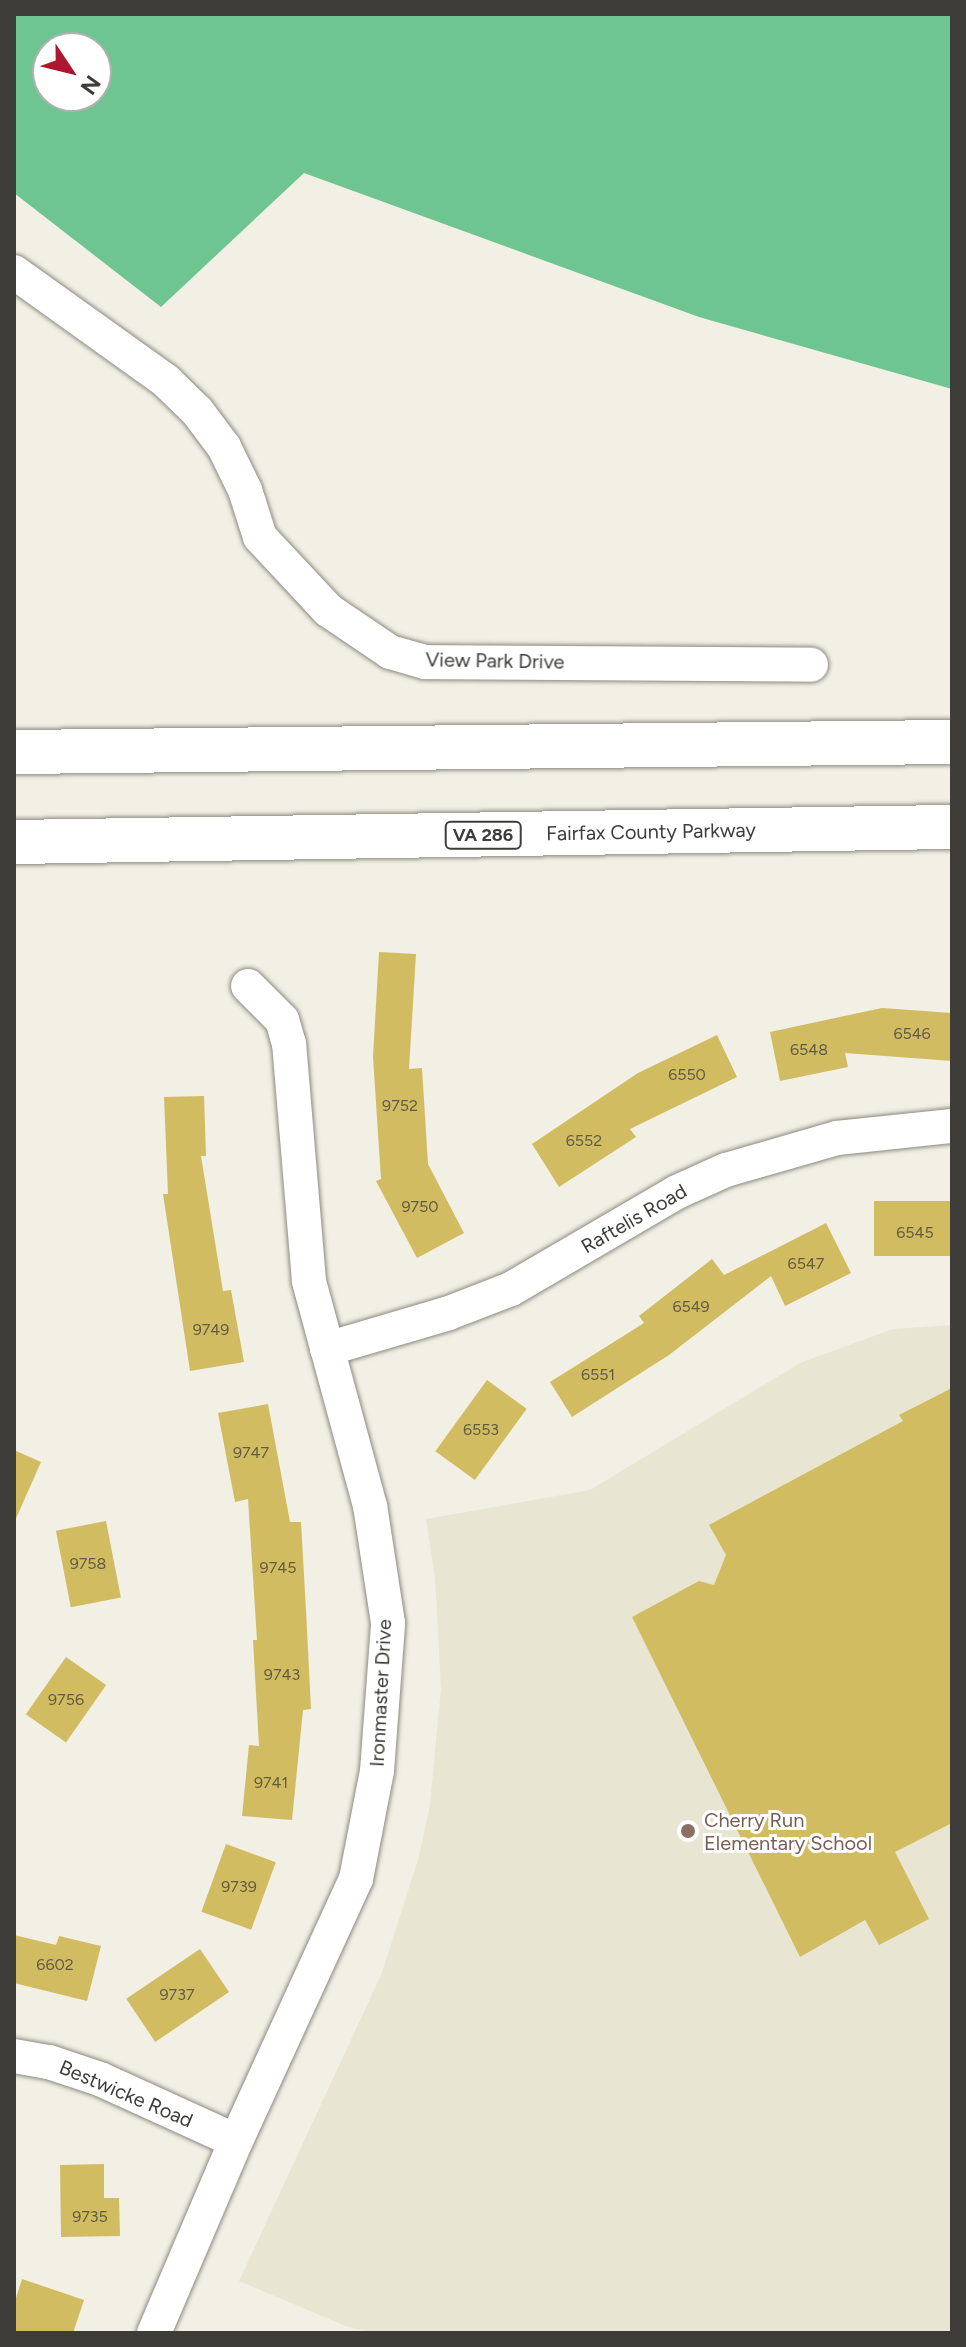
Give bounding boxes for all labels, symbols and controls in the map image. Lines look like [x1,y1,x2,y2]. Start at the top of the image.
north arrow [32,32,112,112]
text: N [74,70,106,100]
street label: View Park Drive [425,648,565,674]
street label: Fairfax County Parkway [546,818,756,846]
road number: VA 286 [443,821,523,849]
house number: 6546 [893,1024,931,1044]
house number: 6548 [790,1040,828,1060]
house number: 6550 [668,1065,706,1085]
house number: 9752 [382,1096,418,1116]
house number: 6552 [566,1131,602,1151]
street label: Raftelis Road [577,1179,691,1259]
house number: 9750 [401,1197,439,1217]
house number: 6545 [896,1223,934,1243]
house number: 6547 [788,1254,824,1274]
house number: 6549 [672,1297,710,1317]
house number: 9749 [193,1320,229,1340]
house number: 6551 [581,1365,615,1385]
house number: 6553 [463,1420,499,1440]
house number: 9747 [233,1443,269,1463]
house number: 9758 [70,1554,106,1574]
house number: 9745 [260,1558,296,1578]
street label: Ironmaster Drive [365,1619,397,1767]
house number: 9743 [264,1665,300,1685]
house number: 9756 [48,1690,84,1710]
house number: 9741 [254,1773,288,1793]
place label: Cherry Run Elementary School [704,1808,872,1855]
marker: Cherry Run Elementary School [679,1822,697,1840]
house number: 9739 [221,1877,257,1897]
house number: 6602 [36,1955,74,1975]
house number: 9737 [160,1985,194,2005]
street label: Bestwicke Road [56,2055,196,2133]
house number: 9735 [72,2207,108,2227]

